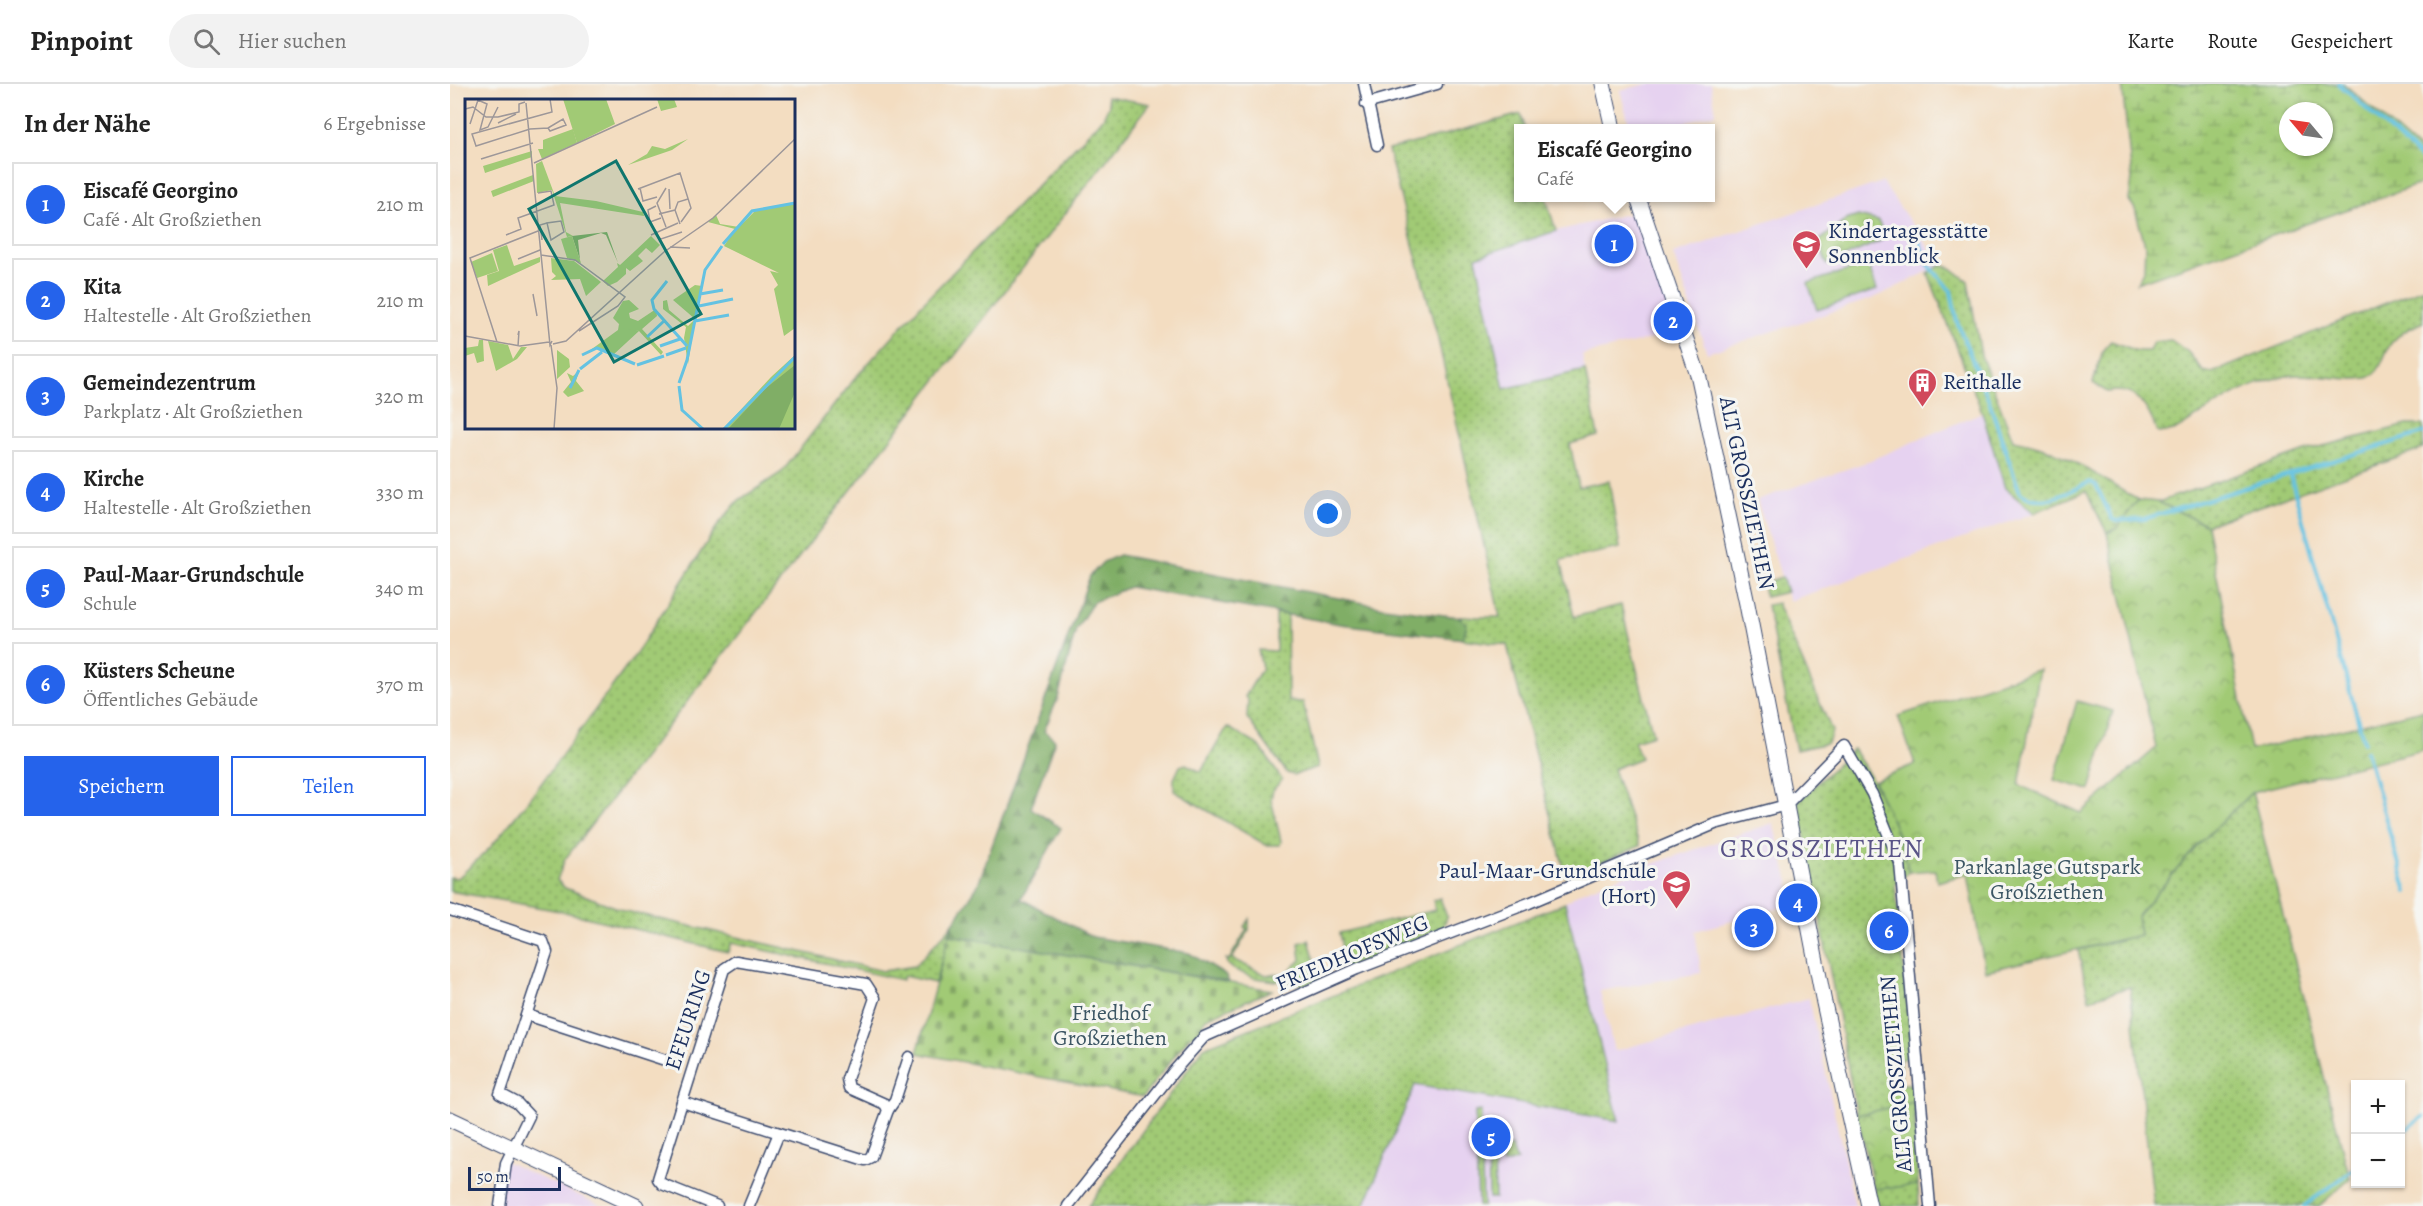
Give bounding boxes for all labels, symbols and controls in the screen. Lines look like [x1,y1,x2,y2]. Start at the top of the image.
search box [169,14,589,68]
text: Pinpoint [30,22,133,60]
icon: search [190,25,223,58]
text: Hier suchen [238,26,347,56]
text: Karte [2127,27,2174,55]
text: Route [2207,27,2258,55]
text: Gespeichert [2291,27,2393,55]
inset map [465,99,795,429]
north arrow [2279,102,2333,156]
text: In der Nähe [24,106,151,141]
text: 6 Ergebnisse [323,110,426,137]
popup [1514,124,1715,202]
text: Eiscafé Georgino [1537,135,1692,165]
text: Café [1537,165,1574,192]
text: Eiscafé Georgino [83,176,238,206]
text: 1 [42,191,49,218]
text: 210 m [376,191,424,218]
text: Café · Alt Großziethen [83,206,262,233]
place label: Kindertagesstätte Sonnenblick [1828,216,1988,271]
pin: 1 [1594,222,1634,266]
school or university icon: Kindertagesstätte Sonnenblick [1791,228,1823,270]
text: Kita [83,272,122,302]
text: 2 [41,287,50,314]
text: 210 m [376,287,424,314]
pin: 2 [1654,298,1692,344]
text: Haltestelle · Alt Großziethen [83,302,312,329]
building icon: Reithalle [1906,366,1938,408]
place label: Reithalle [1943,367,2022,397]
text: Gemeindezentrum [83,368,256,398]
text: 3 [41,383,50,410]
text: 320 m [375,383,424,410]
street label: ALT GROSSZIETHEN [1712,393,1782,593]
text: Parkplatz · Alt Großziethen [83,398,303,425]
text: Kirche [83,464,144,494]
text: 4 [41,479,50,506]
text: 330 m [376,479,424,506]
text: Haltestelle · Alt Großziethen [83,494,312,521]
your location [1313,499,1342,528]
text: Paul-Maar-Grundschule [83,560,304,590]
text: 5 [41,575,50,602]
text: 340 m [375,575,424,602]
text: Schule [83,590,137,617]
text: Küsters Scheune [83,656,235,686]
text: 6 [41,671,50,698]
text: 370 m [376,671,424,698]
text: Öffentliches Gebäude [83,686,258,713]
button: Speichern [24,756,219,816]
button: Teilen [231,756,426,816]
district label: GROSSZIETHEN [1720,831,1924,866]
park label: Parkanlage Gutspark Großziethen [1953,852,2141,907]
place label: Paul-Maar-Grundschule (Hort) [1438,856,1656,911]
school or university icon: Paul-Maar-Grundschule (Hort) [1661,868,1693,910]
pin: 4 [1778,880,1818,926]
pin: 3 [1734,906,1774,950]
street label: FRIEDHOFSWEG [1271,907,1433,999]
pin: 6 [1870,908,1908,954]
street label: EFEURING [658,966,718,1074]
street label: ALT GROSSZIETHEN [1872,974,1920,1174]
park label: Friedhof Großziethen [1053,998,1167,1053]
map controls [2351,1080,2405,1188]
button: + [2351,1080,2405,1134]
pin: 5 [1472,1114,1510,1160]
button: − [2351,1134,2405,1188]
scale bar [468,1164,561,1192]
text: 50 m [477,1166,509,1188]

